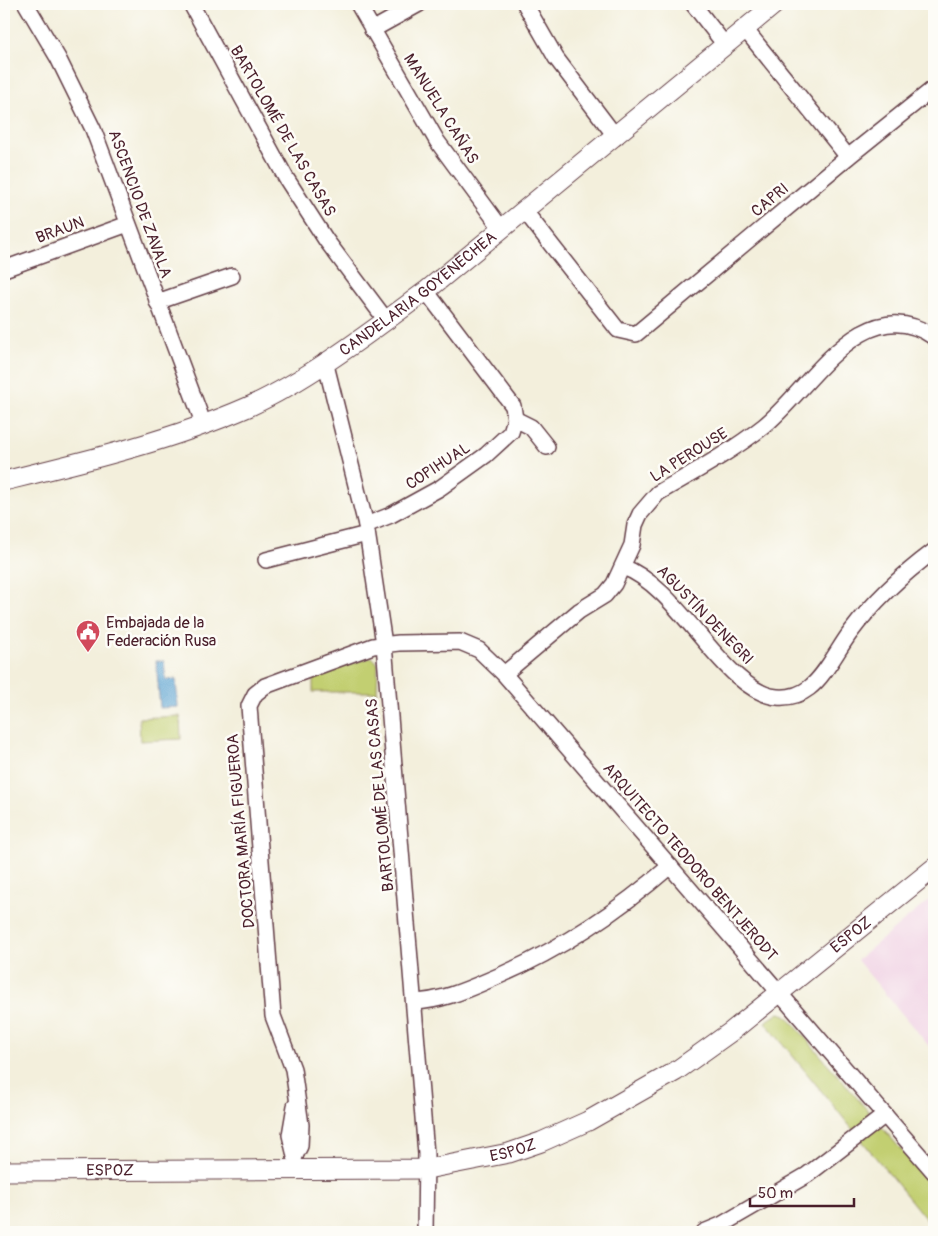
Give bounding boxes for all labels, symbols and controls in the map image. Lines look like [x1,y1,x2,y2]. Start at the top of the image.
street label: BARTOLOMÉ DE LAS CASAS [226,42,340,220]
street label: MANUELA CAÑAS [399,50,483,168]
street label: ASCENCIO DE ZAVALA [104,127,176,281]
street label: CAPRI [747,179,793,221]
street label: BRAUN [33,212,87,248]
street label: CANDELARIA GOYENECHEA [336,227,501,361]
street label: LA PEROUSE [647,423,731,487]
street label: COPIHUAL [402,438,474,494]
street label: AGUSTÍN DENEGRI [652,561,758,669]
place label: Embajada de la Federación Rusa [106,613,216,651]
public building icon: Embajada de la Federación Rusa [75,619,101,653]
street label: BARTOLOMÉ DE LAS CASAS [362,697,398,893]
street label: DOCTORA MARÍA FIGUEROA [223,733,259,929]
street label: ARQUITECTO TEODORO BENTJERODT [598,759,782,965]
street label: ESPOZ [826,912,876,958]
street label: ESPOZ [488,1134,539,1167]
street label: ESPOZ [86,1160,134,1181]
scale bar [750,1176,854,1208]
text: 50 m [758,1184,793,1203]

